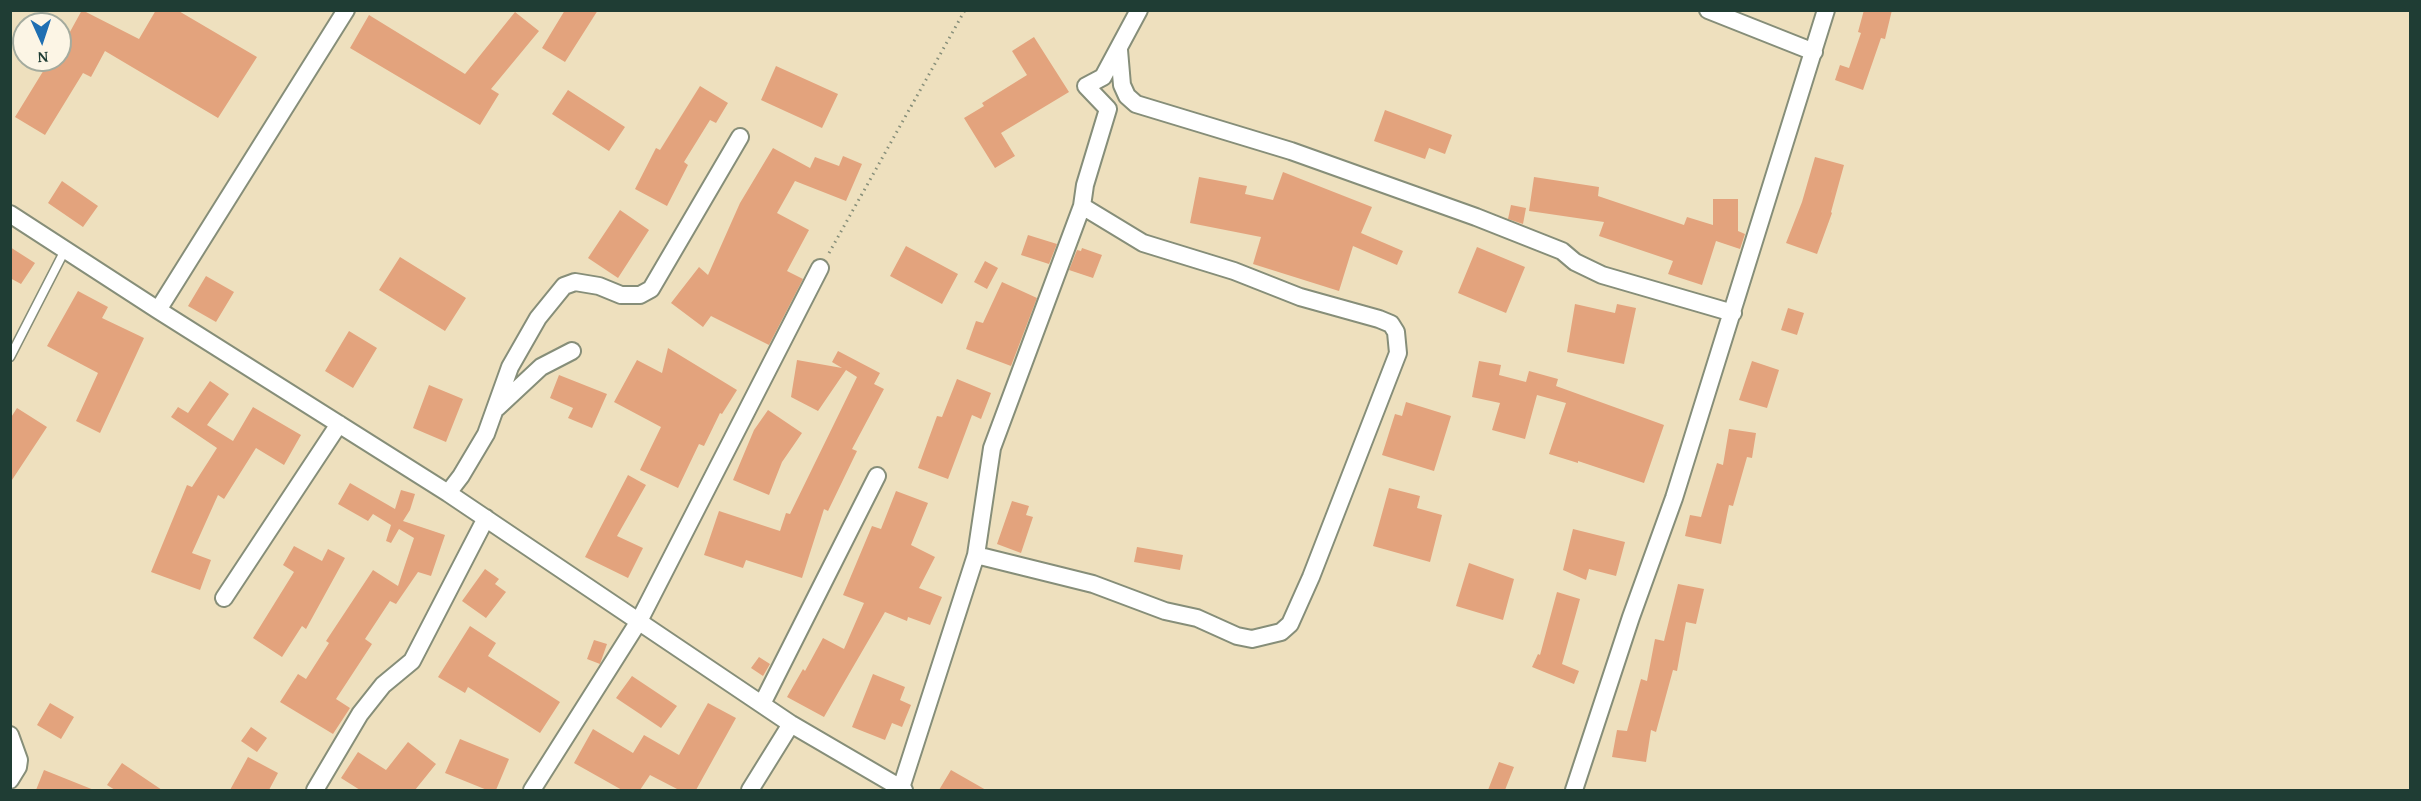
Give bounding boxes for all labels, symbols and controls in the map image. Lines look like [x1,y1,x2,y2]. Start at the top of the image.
north arrow [12,12,72,72]
text: N [37,46,49,70]

